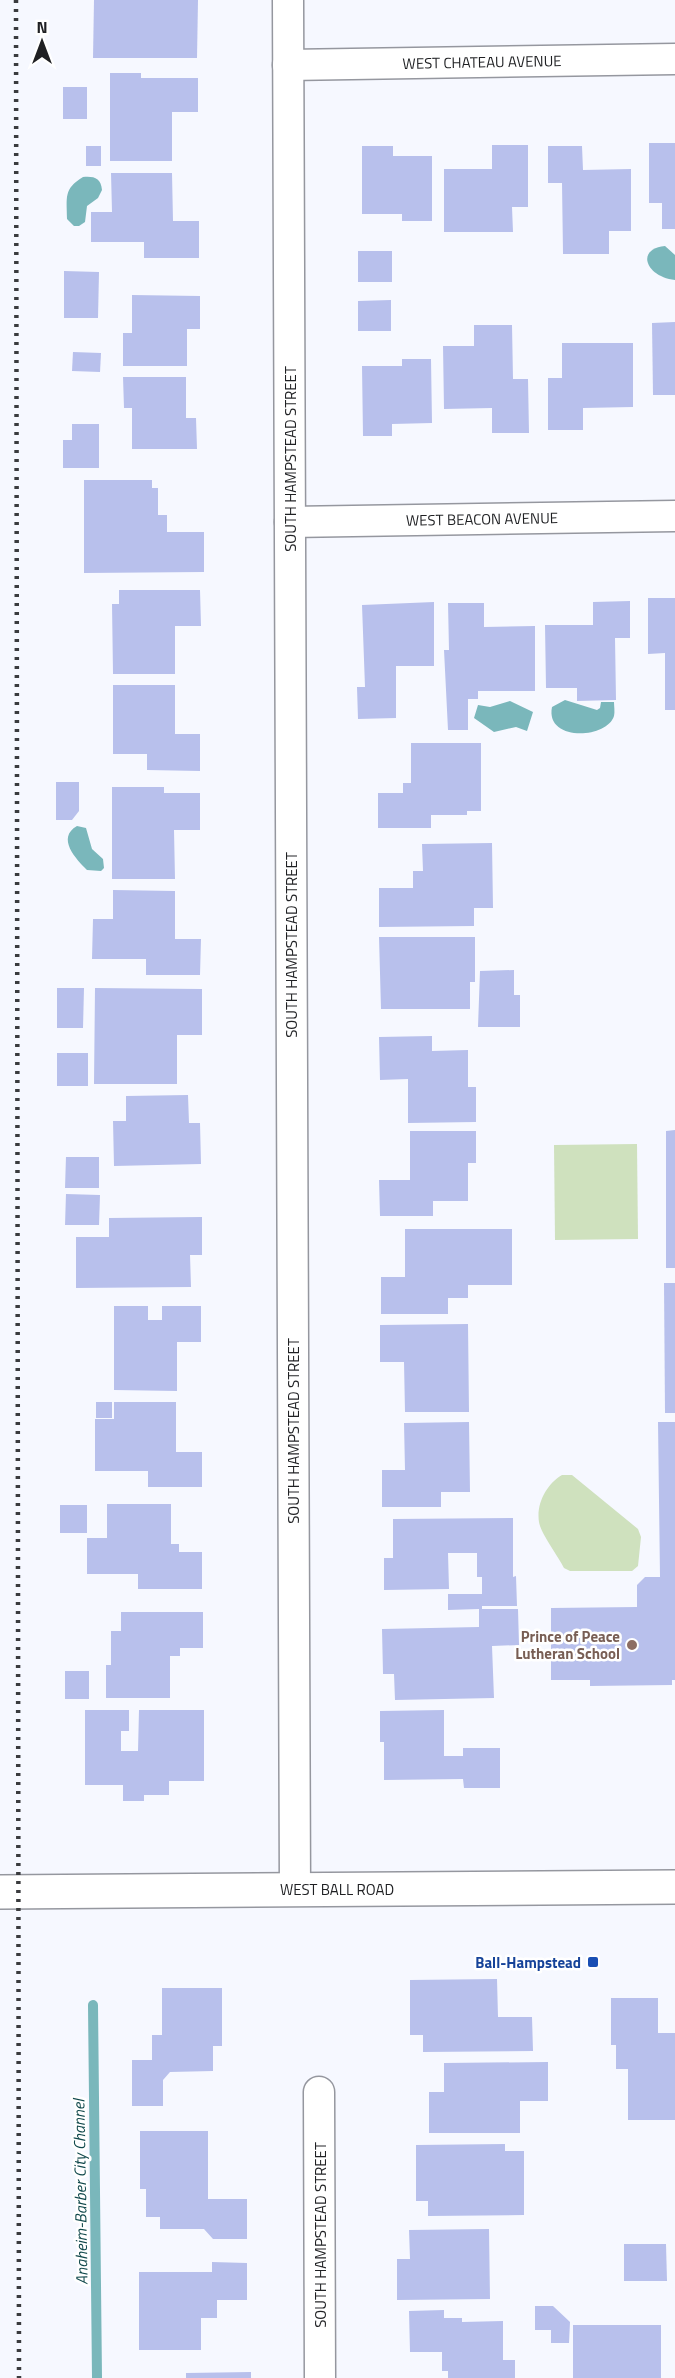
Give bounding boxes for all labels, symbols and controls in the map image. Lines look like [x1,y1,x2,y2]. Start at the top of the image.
north arrow [12,12,72,72]
text: N [36,15,48,39]
street label: WEST CHATEAU AVENUE [402,49,562,75]
street label: SOUTH HAMPSTEAD STREET [279,366,302,552]
street label: WEST BEACON AVENUE [406,506,558,532]
street label: SOUTH HAMPSTEAD STREET [280,852,303,1038]
street label: SOUTH HAMPSTEAD STREET [282,1338,305,1524]
place label: Prince of Peace Lutheran School [515,1625,620,1665]
marker: Prince of Peace Lutheran School [625,1638,639,1652]
street label: WEST BALL ROAD [280,1878,394,1901]
place label: Ball-Hampstead [475,1951,581,1974]
marker: Ball-Hampstead [586,1955,600,1969]
water label: Anaheim-Barber City Channel [66,2097,94,2285]
street label: SOUTH HAMPSTEAD STREET [309,2142,332,2328]

